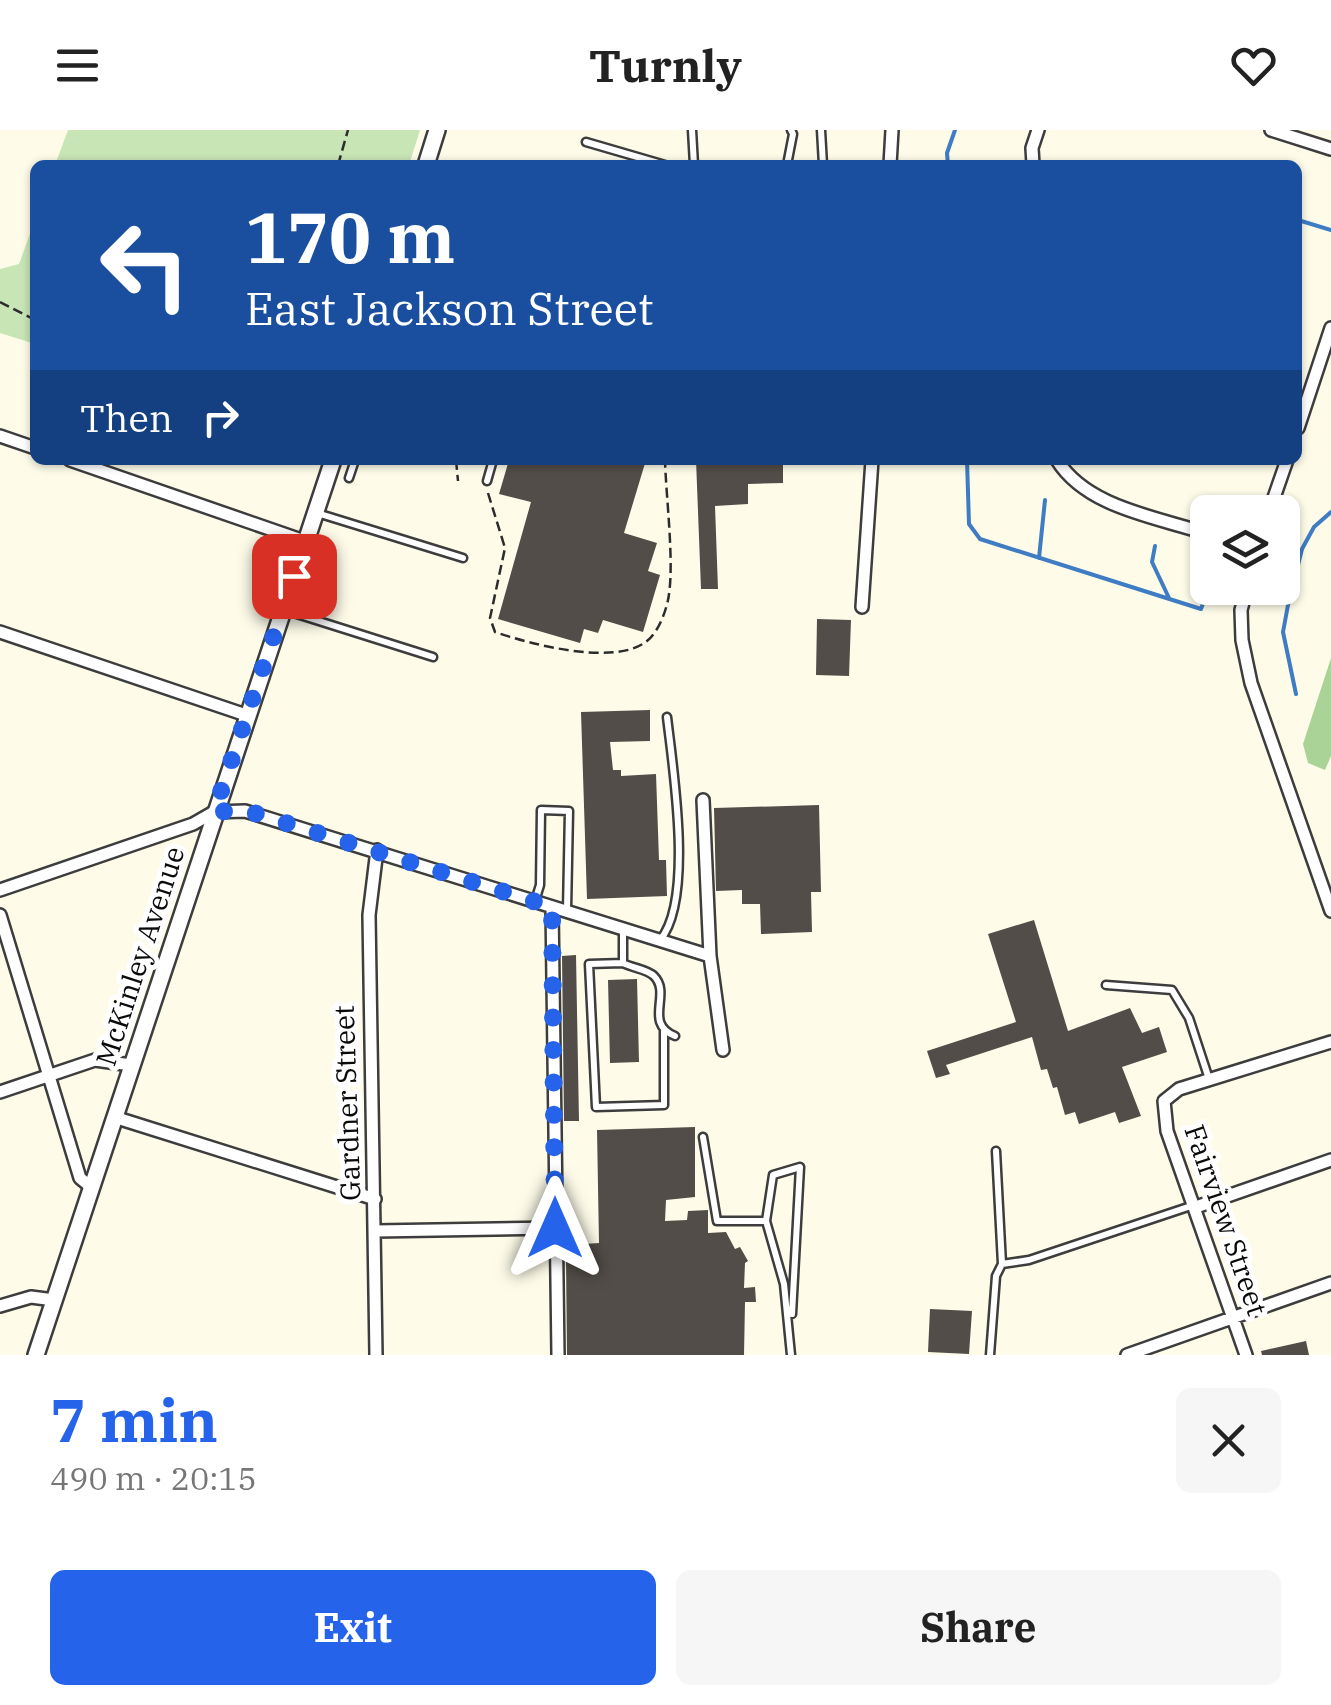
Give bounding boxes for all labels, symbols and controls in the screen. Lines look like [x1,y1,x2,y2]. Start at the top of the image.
text: Turnly [589,36,742,94]
icon: menu [50,38,105,93]
icon: heart [1226,38,1281,93]
text: 170 m [245,191,455,282]
icon: left [80,200,210,330]
text: East Jackson Street [245,279,654,337]
icon: right [193,390,248,445]
text: Then [80,393,173,442]
map controls [1190,495,1300,605]
button: layers [1190,495,1300,605]
pin [252,534,337,619]
icon: arrive [267,549,322,604]
street label: McKinley Avenue [87,841,192,1070]
street label: Gardner Street [325,1004,368,1201]
street label: Fairview Street [1177,1120,1276,1320]
position arrow [503,1176,607,1280]
text: 7 min [50,1380,218,1459]
button: close [1176,1388,1281,1493]
text: 490 m · 20:15 [50,1457,257,1499]
button: Exit [50,1570,656,1685]
button: Share [676,1570,1281,1685]

